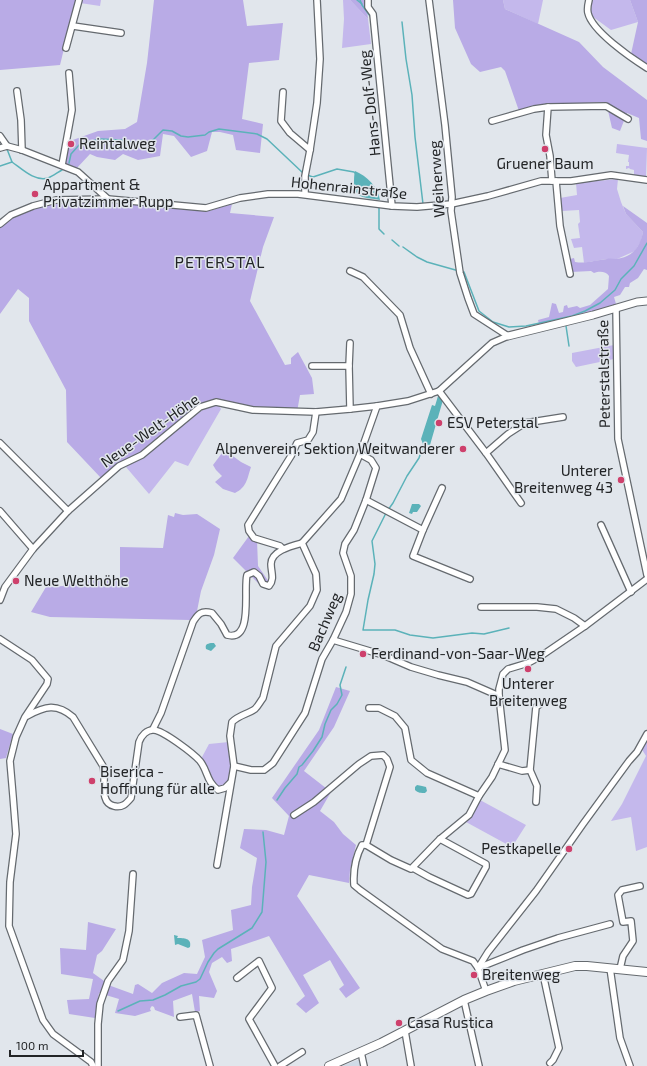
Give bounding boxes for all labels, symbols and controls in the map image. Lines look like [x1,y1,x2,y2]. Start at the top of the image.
street label: Hans-Dolf-Weg [354,49,384,157]
place label: Reintalweg [79,134,156,152]
marker: Reintalweg [66,139,76,149]
street label: Weiherweg [424,139,448,218]
marker: Gruener Baum [540,144,550,154]
place label: Gruener Baum [496,154,594,172]
street label: Hohenrainstraße [290,172,408,202]
place label: Appartment & Privatzimmer Rupp [43,175,173,210]
marker: Appartment & Privatzimmer Rupp [30,189,40,199]
district label: PETERSTAL [174,252,266,271]
street label: Peterstalstraße [593,320,613,428]
street label: Neue-Welt-Höhe [97,390,202,471]
place label: ESV Peterstal [447,413,539,431]
marker: ESV Peterstal [434,418,444,428]
place label: Alpenverein, Sektion Weitwanderer [216,439,455,457]
marker: Alpenverein, Sektion Weitwanderer [458,444,468,454]
place label: Unterer Breitenweg 43 [514,461,613,496]
marker: Unterer Breitenweg 43 [616,475,626,485]
place label: Neue Welthöhe [24,571,128,589]
marker: Neue Welthöhe [11,576,21,586]
street label: Bachweg [304,589,345,654]
place label: Ferdinand-von-Saar-Weg [371,644,546,662]
marker: Ferdinand-von-Saar-Weg [358,649,368,659]
marker: Unterer Breitenweg [523,664,533,674]
place label: Unterer Breitenweg [489,674,568,709]
place label: Biserica - Hoffnung für alle [100,762,215,797]
marker: Biserica - Hoffnung für alle [87,776,97,786]
place label: Pestkapelle [481,839,561,857]
marker: Pestkapelle [564,844,574,854]
place label: Breitenweg [482,965,561,983]
marker: Breitenweg [469,970,479,980]
place label: Casa Rustica [407,1013,493,1031]
marker: Casa Rustica [394,1018,404,1028]
scale bar [10,1032,83,1058]
text: 100 m [16,1038,48,1052]

